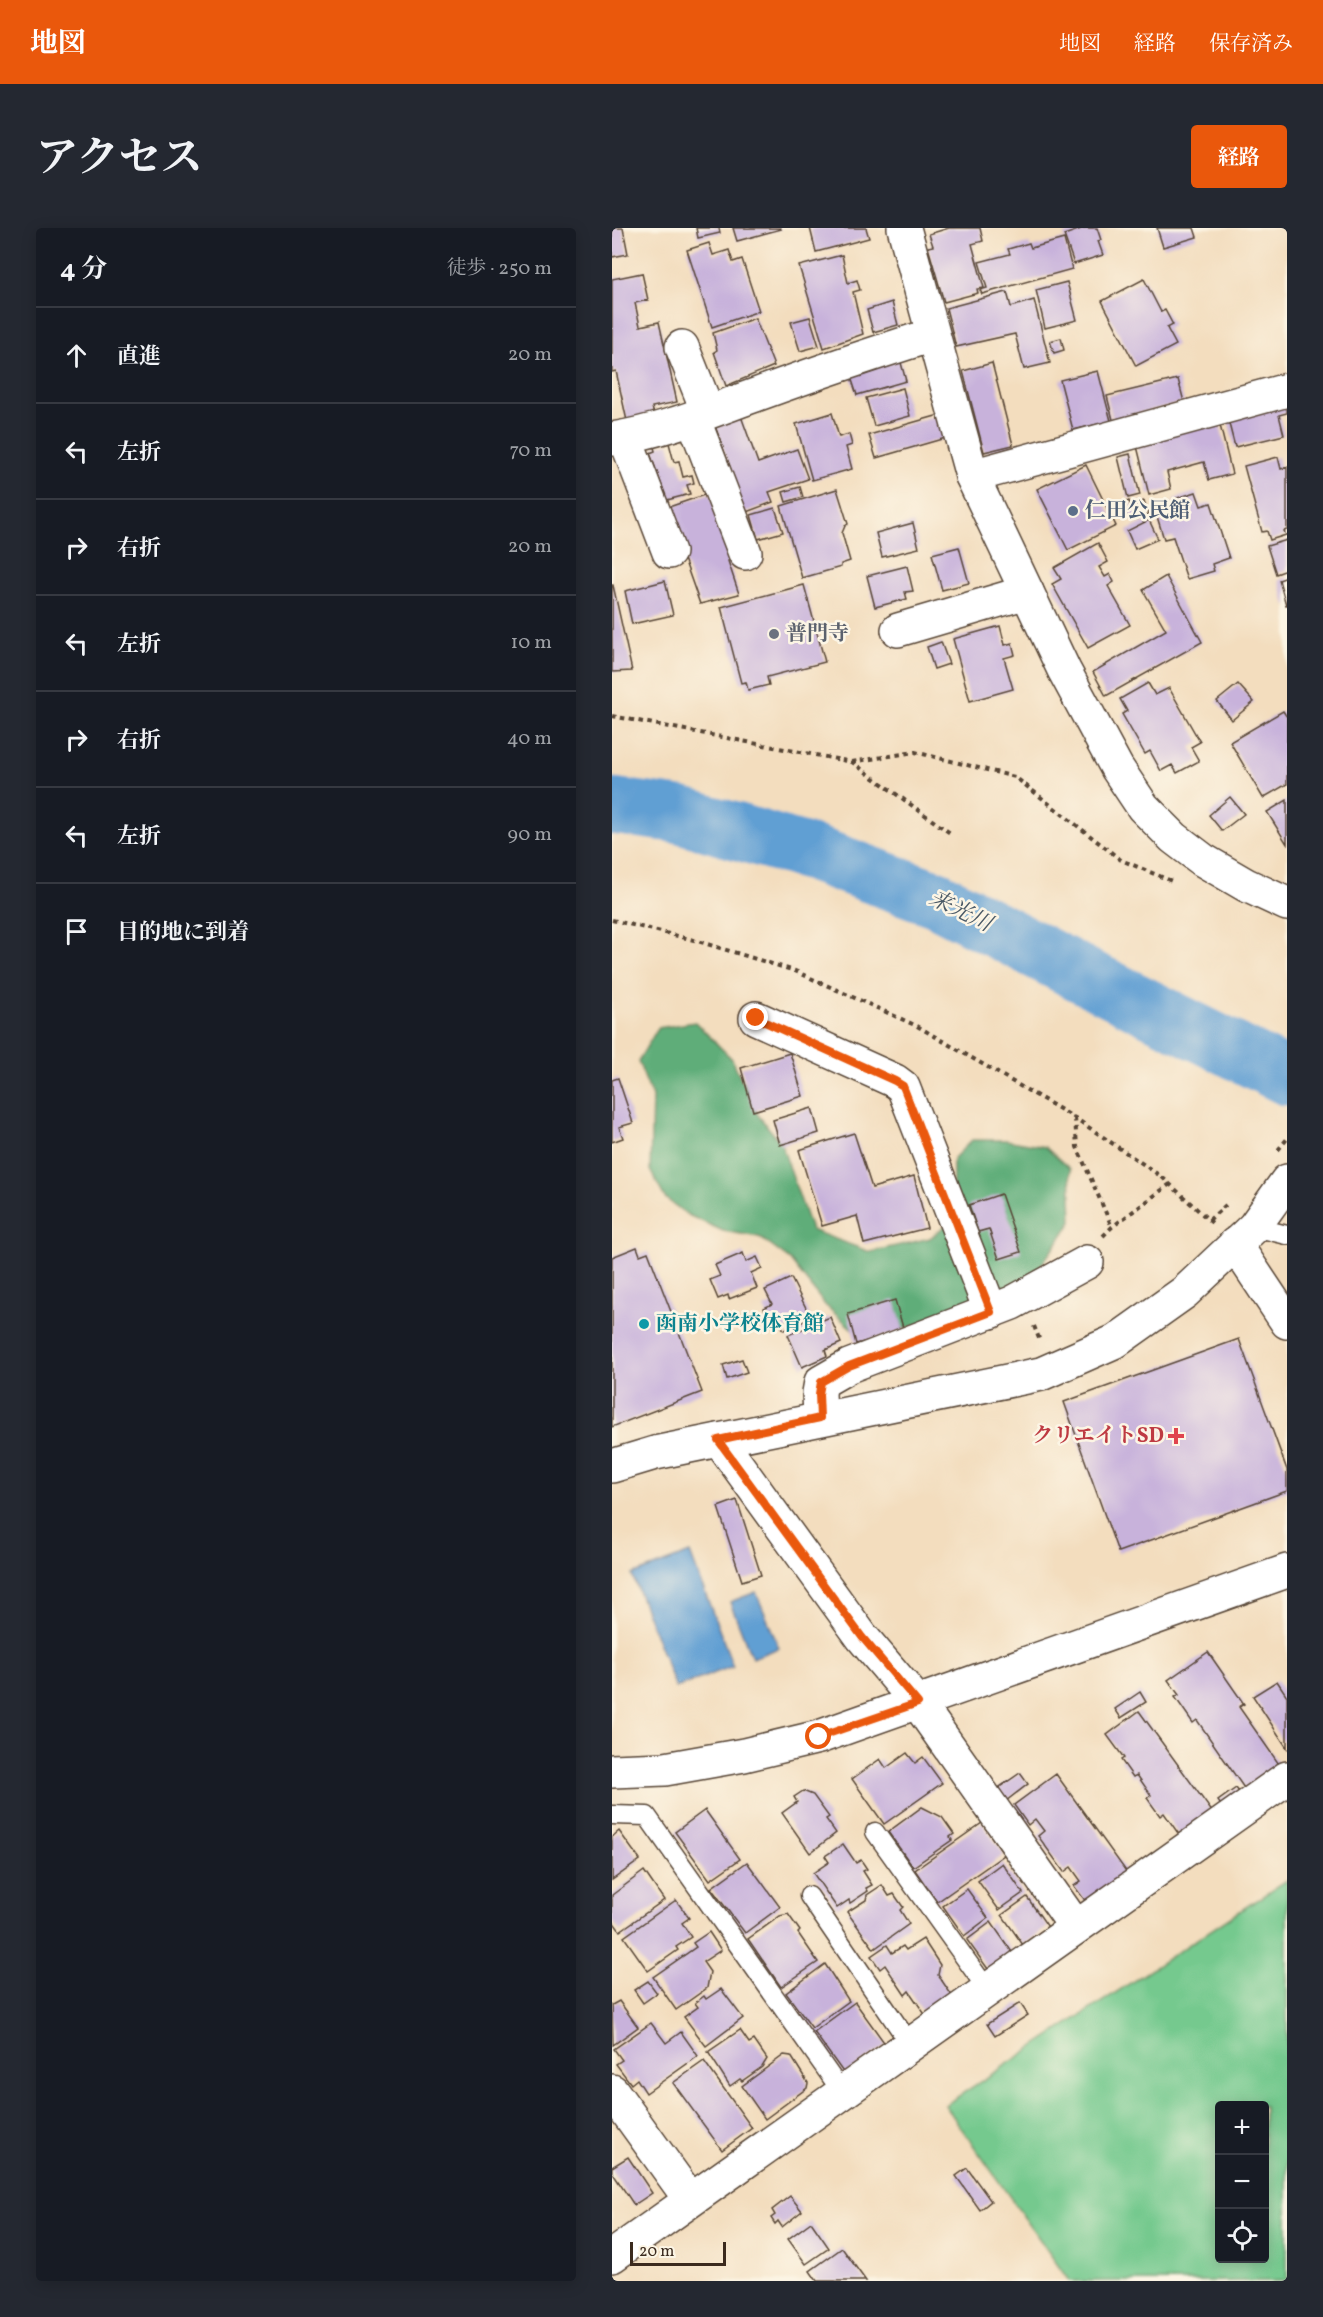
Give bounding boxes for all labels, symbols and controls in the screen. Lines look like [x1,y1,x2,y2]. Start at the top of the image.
text: 地図 [30,25,86,64]
text: 地図 [1059,30,1101,59]
text: 経路 [1134,30,1176,59]
text: 保存済み [1209,30,1293,59]
button: 経路 [1191,125,1287,188]
text: アクセス [36,131,203,190]
text: 4 分 [60,252,107,288]
text: 徒歩 · 250 m [446,255,552,283]
icon: ahead [60,339,93,372]
text: 20 m [508,341,552,369]
text: 直進 [117,342,161,373]
icon: left [60,435,93,468]
text: 70 m [509,437,552,465]
text: 左折 [117,438,161,469]
place label: 仁田公民館 [1085,497,1190,526]
marker: 仁田公民館 [1066,504,1080,518]
icon: right [60,531,93,564]
text: 20 m [508,533,552,561]
text: 右折 [117,534,161,565]
place label: 普門寺 [786,620,849,649]
icon: left [60,627,93,660]
marker: 普門寺 [767,627,781,641]
text: 10 m [511,629,552,657]
text: 左折 [117,630,161,661]
icon: right [60,723,93,756]
text: 40 m [507,725,552,753]
text: 右折 [117,726,161,757]
icon: left [60,819,93,852]
text: 90 m [508,821,552,849]
text: 左折 [117,822,161,853]
water label: 来光川 [924,884,998,941]
icon: arrive [60,915,93,948]
text: 目的地に到着 [117,918,249,949]
route end [742,1004,768,1030]
place label: 函南小学校体育館 [656,1310,824,1339]
marker: 函南小学校体育館 [637,1317,651,1331]
place label: クリエイトSD [1032,1422,1164,1451]
marker: クリエイトSD [1169,1429,1183,1443]
route start [805,1723,831,1749]
map controls [1215,2101,1269,2263]
button: + [1215,2101,1269,2155]
button: − [1215,2155,1269,2209]
button: locate [1215,2209,1269,2263]
scale bar [630,2239,726,2266]
text: 20 m [639,2241,674,2263]

